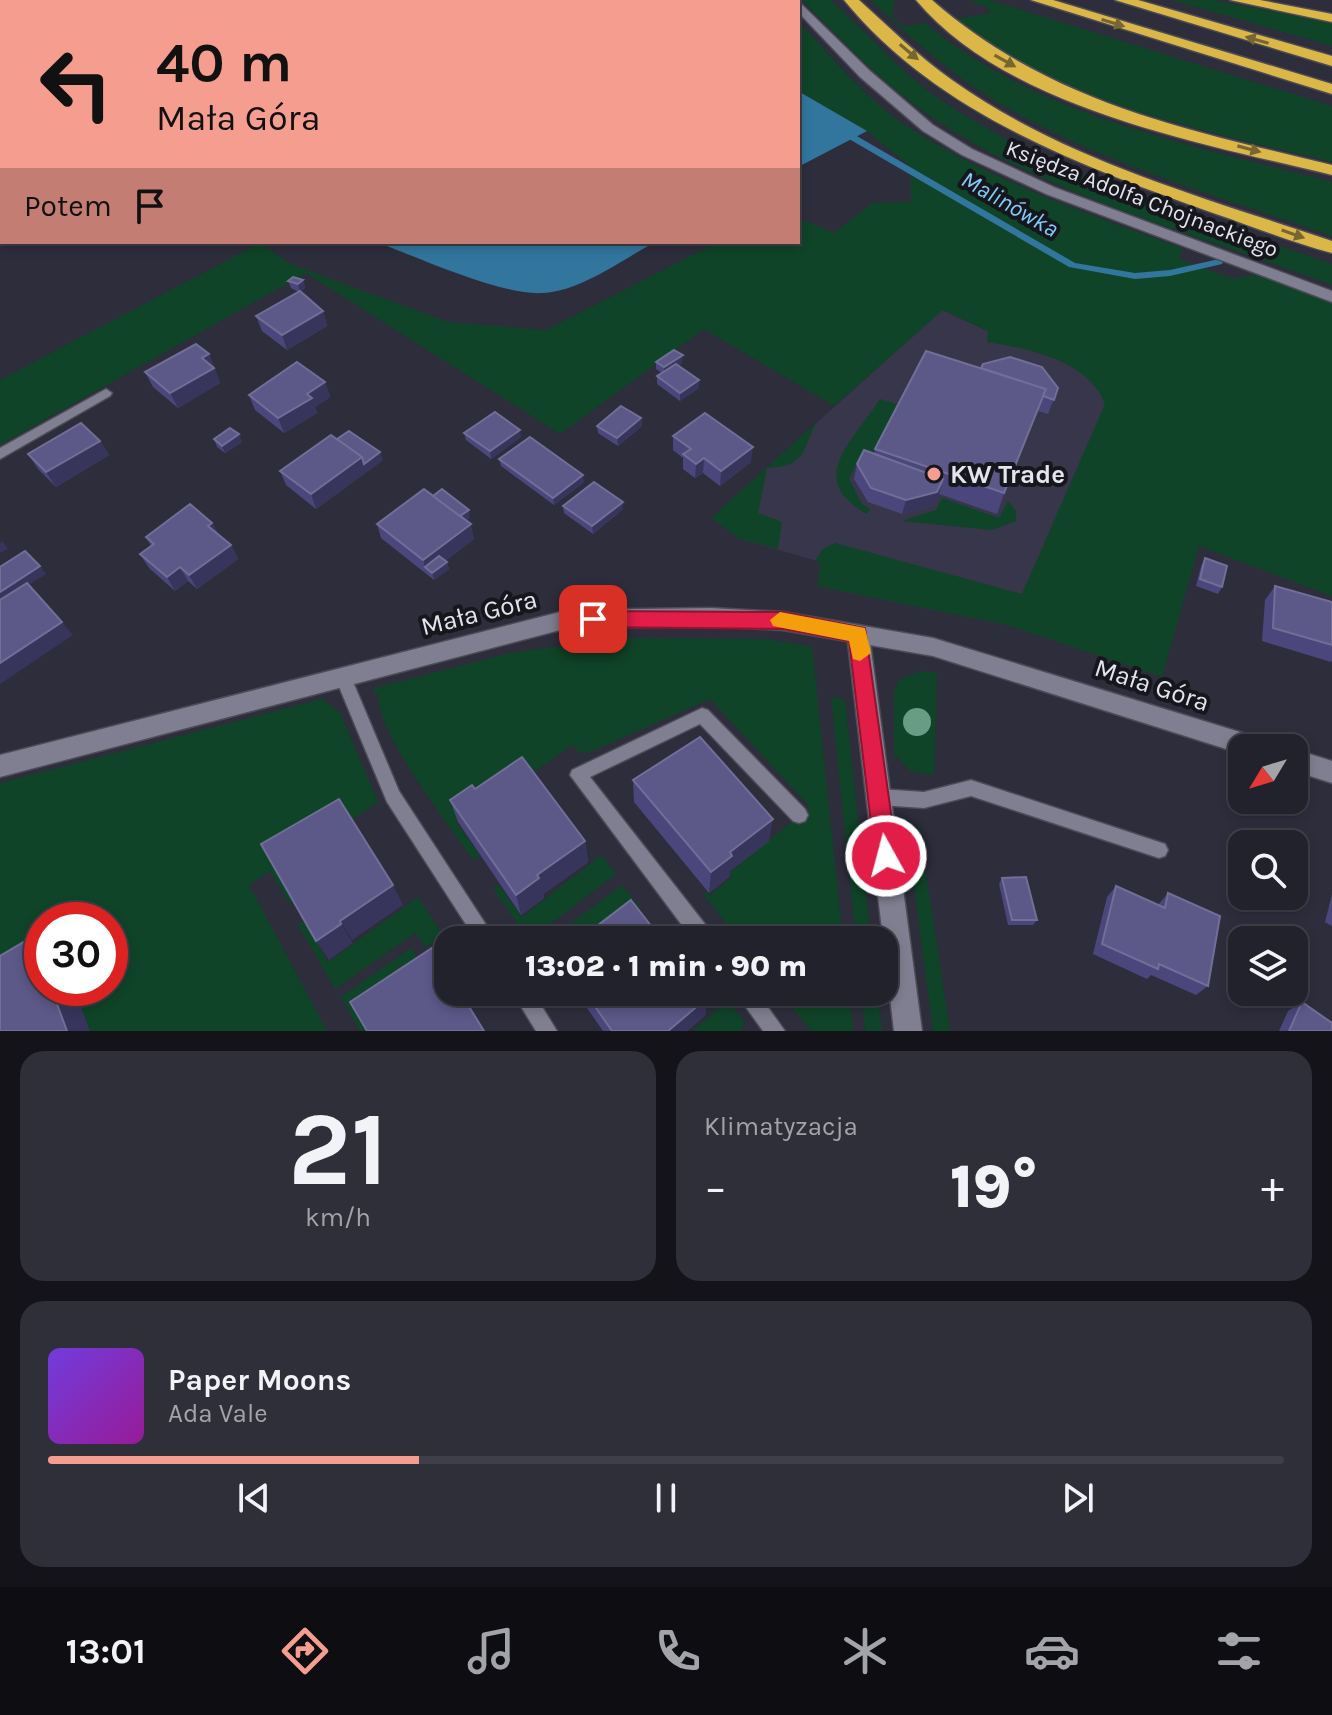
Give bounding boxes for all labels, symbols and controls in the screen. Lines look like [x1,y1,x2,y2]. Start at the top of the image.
one-way arrow [1101,17,1125,30]
text: 40 m [156,30,292,95]
icon: left [24,32,128,136]
one-way arrow [1245,33,1270,45]
one-way arrow [898,43,918,60]
one-way arrow [994,54,1016,68]
text: Mała Góra [156,97,320,139]
street label: Księdza Adolfa Chojnackiego [1002,135,1282,263]
one-way arrow [1237,143,1262,155]
water label: Malinówka [956,165,1064,243]
icon: arrive [128,184,172,228]
text: Potem [24,188,112,224]
one-way arrow [1281,228,1305,240]
place label: KW Trade [950,459,1065,490]
marker: KW Trade [925,465,943,483]
street label: Mała Góra [418,584,540,642]
pin [559,585,627,653]
icon: arrive [571,597,615,641]
street label: Mała Góra [1091,652,1213,718]
north arrow [1228,734,1308,814]
map controls [1228,734,1308,1006]
position arrow [844,814,928,898]
button: search [1228,830,1308,910]
speed limit sign: 30 [24,902,128,1006]
button: layers [1228,926,1308,1006]
text: 13:02 · 1 min · 90 m [525,948,807,984]
text: 21 [288,1089,388,1210]
text: Klimatyzacja [704,1111,858,1142]
text: 19° [950,1152,1038,1222]
text: − [704,1162,727,1213]
text: + [1261,1162,1284,1213]
text: km/h [305,1202,371,1233]
text: Paper Moons [168,1362,351,1398]
text: Ada Vale [168,1398,268,1429]
icon: previous [232,1476,276,1520]
icon: pause [644,1476,688,1520]
icon: next [1056,1476,1100,1520]
icon: directions [277,1623,333,1679]
icon: music [463,1623,519,1679]
icon: phone [650,1623,706,1679]
icon: climate [837,1623,893,1679]
icon: car [1024,1623,1080,1679]
icon: filters [1211,1623,1267,1679]
text: 13:01 [65,1630,146,1672]

